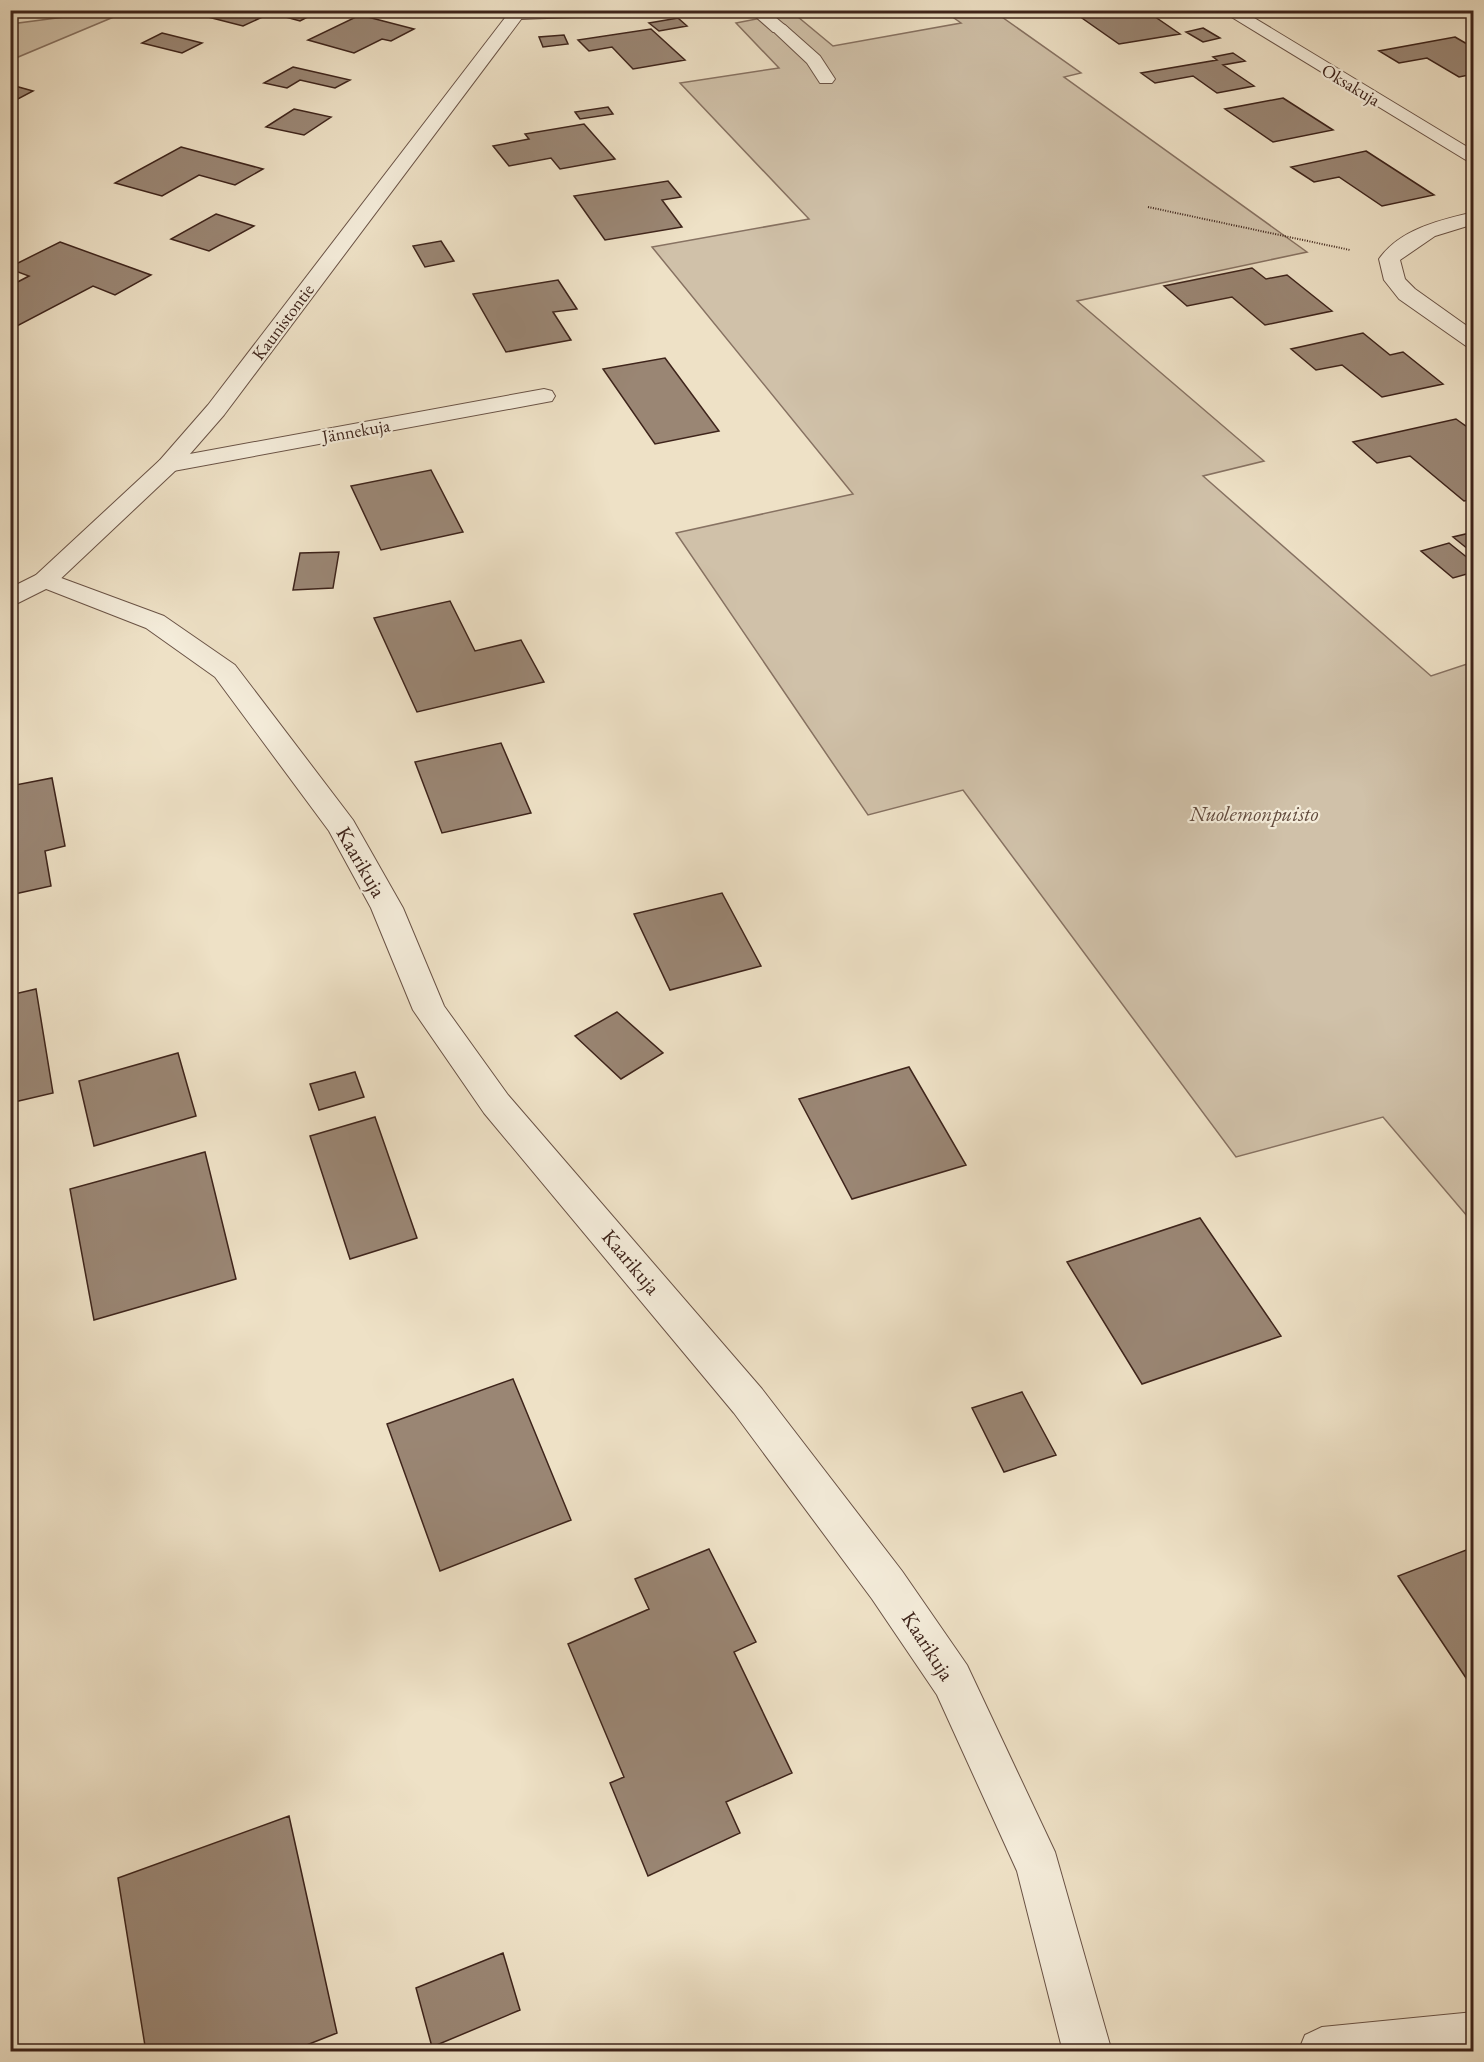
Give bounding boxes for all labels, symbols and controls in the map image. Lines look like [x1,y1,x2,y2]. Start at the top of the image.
street label: Oksakuja [1318,58,1385,111]
street label: Kaunistontie [246,279,319,364]
street label: Jännekuja [318,413,392,448]
park label: Nuolemonpuisto [1189,800,1318,827]
street label: Kaarikuja [330,822,393,902]
street label: Kaarikuja [596,1223,667,1300]
street label: Kaarikuja [896,1606,961,1686]

